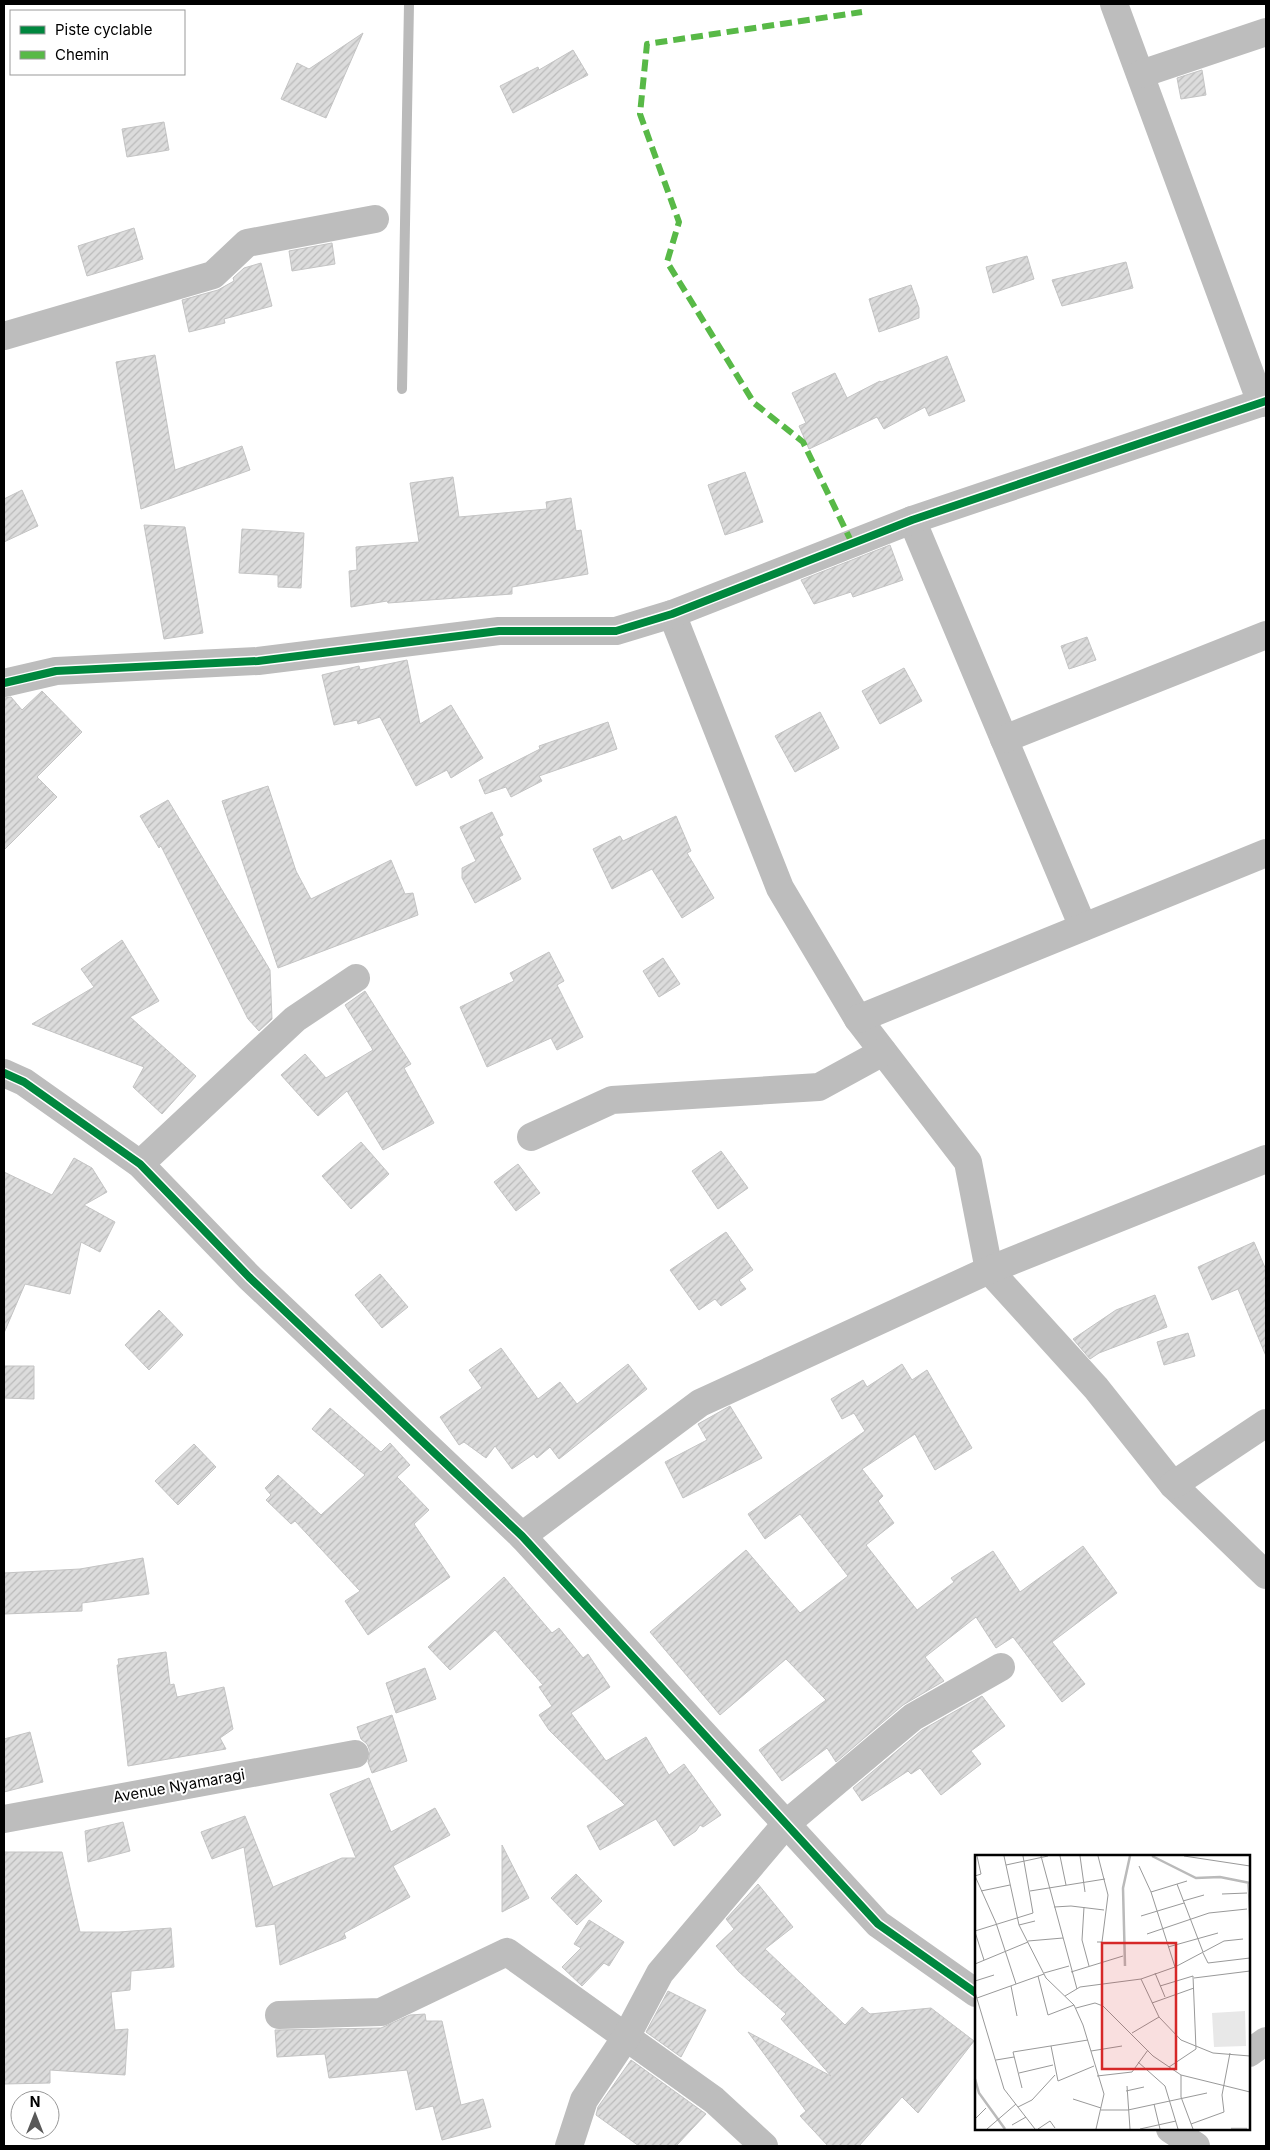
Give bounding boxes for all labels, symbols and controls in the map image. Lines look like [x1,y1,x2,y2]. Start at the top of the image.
legend [10,10,185,75]
text: Piste cyclable [55,20,152,39]
text: Chemin [55,45,109,64]
street label: Avenue Nyamaragi [112,1765,246,1806]
inset map [975,1855,1250,2130]
north arrow [10,2090,60,2140]
text: N [30,2093,40,2110]

